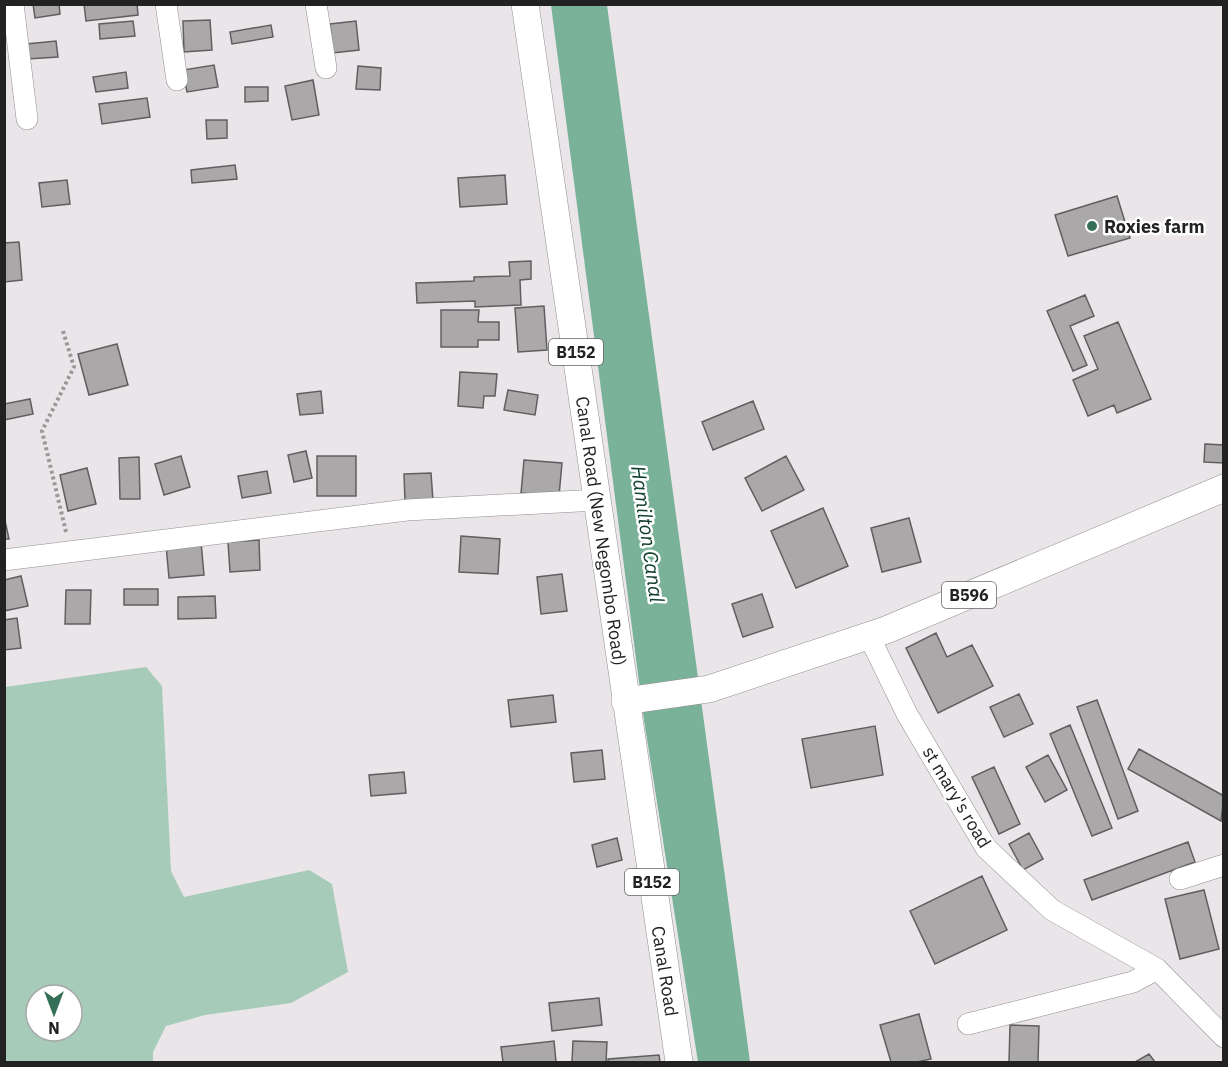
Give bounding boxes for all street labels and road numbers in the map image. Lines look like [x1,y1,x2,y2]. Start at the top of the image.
road number: B152 [549,339,603,365]
street label: Canal Road (New Negombo Road) [571,395,631,667]
road number: B596 [942,582,996,608]
street label: st mary's road [918,742,996,852]
road number: B152 [625,869,679,895]
street label: Canal Road [647,924,683,1018]

